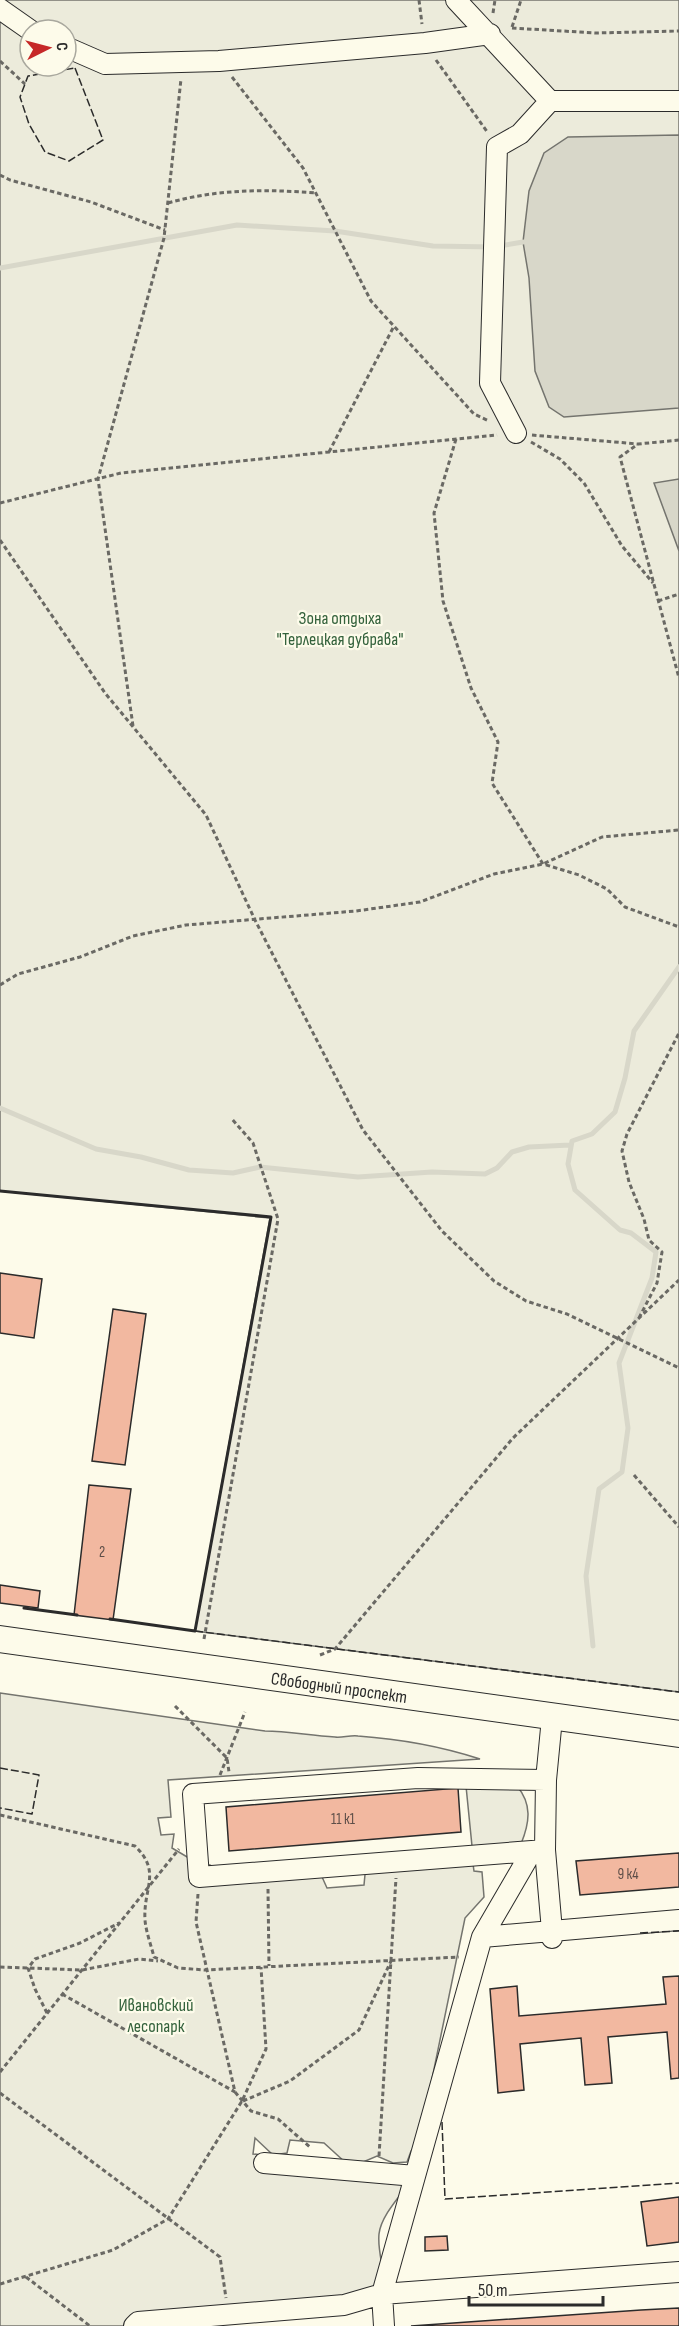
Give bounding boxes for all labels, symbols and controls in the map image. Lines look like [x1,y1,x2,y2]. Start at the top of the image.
north arrow [18,18,78,78]
text: С [52,42,71,52]
park label: Зона отдыха "Терлецкая дубрава" [277,608,403,650]
house number: 2 [99,1543,105,1562]
street label: Свободный проспект [270,1668,408,1708]
house number: 11 к1 [331,1810,356,1829]
house number: 9 к4 [618,1865,638,1884]
park label: Ивановский лесопарк [118,1995,194,2037]
scale bar [469,2269,602,2307]
text: 50 m [478,2280,508,2301]

